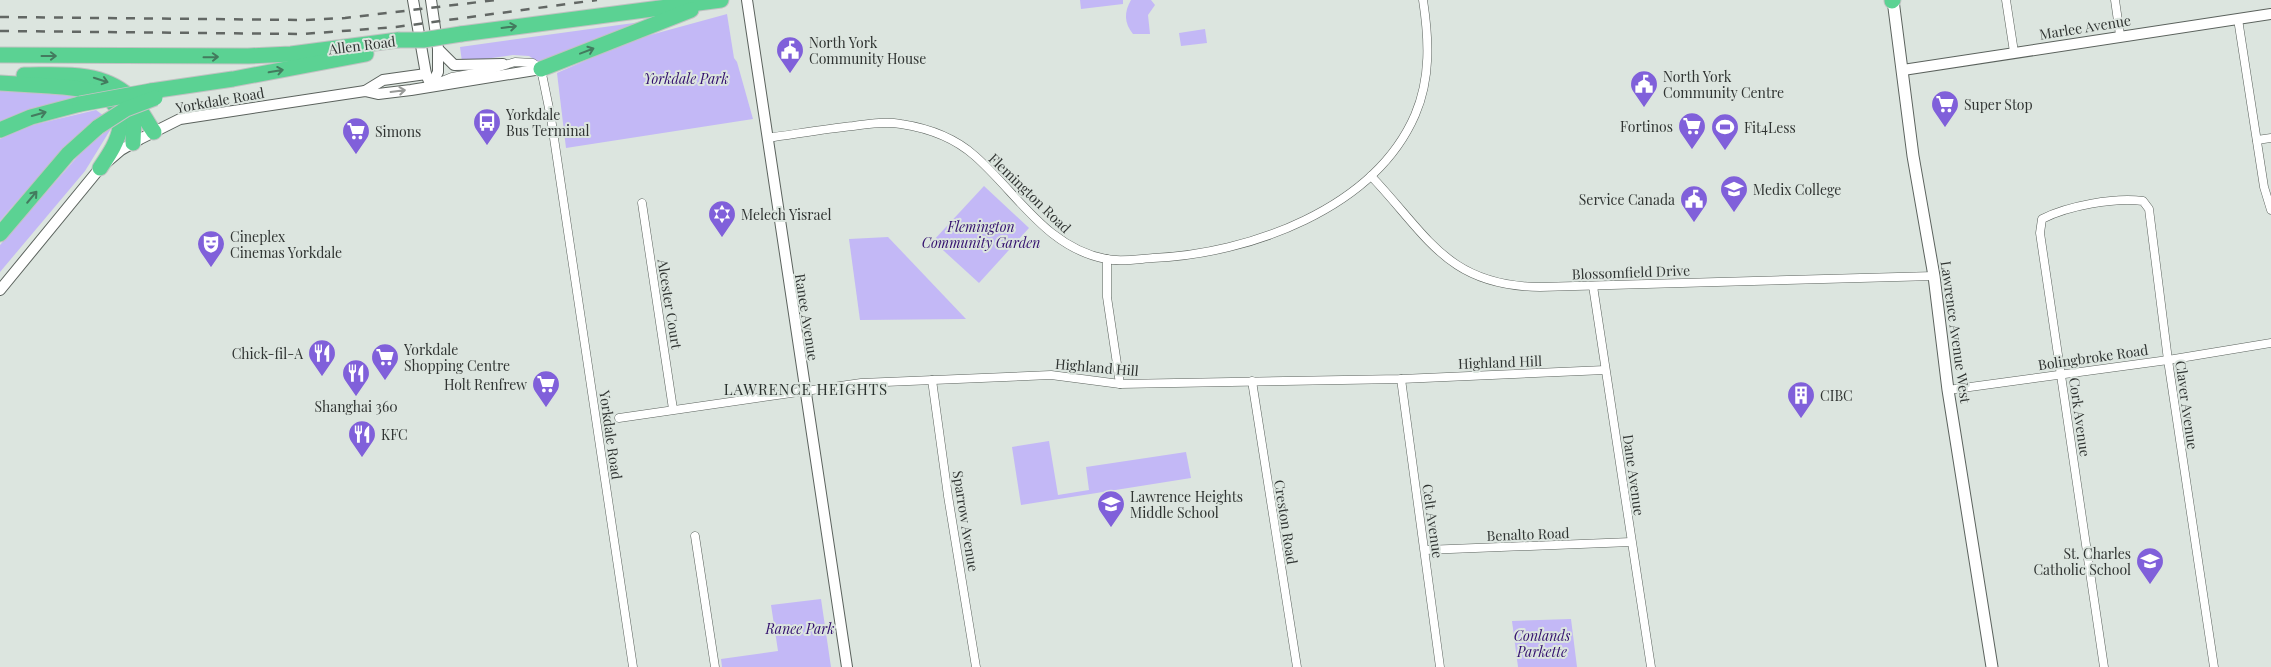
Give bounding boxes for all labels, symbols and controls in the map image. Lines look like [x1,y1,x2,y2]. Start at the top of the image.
street label: Marlee Avenue [2038,10,2132,44]
one-way arrow [501,22,517,32]
street label: Allen Road [326,31,397,59]
place label: North York Community House [809,33,926,68]
public building icon: North York Community House [775,35,805,74]
one-way arrow [579,45,594,54]
one-way arrow [40,51,56,60]
one-way arrow [202,52,219,62]
one-way arrow [268,66,284,76]
place label: North York Community Centre [1663,67,1784,102]
park label: Yorkdale Park [644,69,728,88]
public building icon: North York Community Centre [1629,69,1659,108]
one-way arrow [92,76,108,85]
street label: Yorkdale Road [173,83,266,117]
one-way arrow [390,86,406,96]
supermarket icon: Super Stop [1930,89,1960,128]
place label: Super Stop [1964,95,2033,114]
place label: Yorkdale Bus Terminal [505,105,590,140]
bus stop icon: Yorkdale Bus Terminal [472,107,502,146]
one-way arrow [31,109,47,119]
supermarket icon: Fortinos [1677,111,1707,150]
sports icon: Fit4Less [1710,112,1740,151]
supermarket icon: Simons [341,116,371,155]
place label: Fortinos [1620,117,1673,136]
place label: Fit4Less [1744,118,1796,137]
place label: Simons [375,122,421,141]
street label: Flemington Road [985,149,1075,237]
school or university icon: Medix College [1719,174,1749,213]
place label: Medix College [1753,180,1841,199]
public building icon: Service Canada [1679,184,1709,223]
place label: Service Canada [1579,190,1675,209]
one-way arrow [26,191,37,204]
synagogue icon: Melech Yisrael [707,199,737,238]
place label: Melech Yisrael [741,205,832,224]
park label: Flemington Community Garden [922,217,1040,252]
place label: Cineplex Cinemas Yorkdale [230,227,342,262]
theatre icon: Cineplex Cinemas Yorkdale [196,229,226,268]
street label: Alcester Court [653,257,687,351]
street label: Blossomfield Drive [1572,260,1690,284]
street label: Lawrence Avenue West [1937,260,1976,405]
street label: Ranee Avenue [791,272,823,362]
restaurant icon: Chick-fil-A [307,338,337,377]
place label: Yorkdale Shopping Centre [403,340,510,375]
street label: Bolingbroke Road [2037,340,2149,374]
supermarket icon: Yorkdale Shopping Centre [370,342,400,381]
place label: Chick-fil-A [232,344,303,363]
street label: Highland Hill [1458,351,1542,373]
street label: Highland Hill [1054,354,1140,380]
restaurant icon: Shanghai 360 [341,358,371,397]
street label: Claver Avenue [2171,359,2203,451]
supermarket icon: Holt Renfrew [531,369,561,408]
place label: Holt Renfrew [444,375,527,394]
street label: Cork Avenue [2065,376,2095,458]
district label: LAWRENCE HEIGHTS [724,379,888,399]
building icon: CIBC [1786,380,1816,419]
place label: CIBC [1820,386,1853,405]
street label: Yorkdale Road [595,388,627,481]
place label: Shanghai 360 [314,397,398,416]
restaurant icon: KFC [347,419,377,458]
place label: KFC [381,425,408,444]
street label: Dane Avenue [1619,433,1649,517]
street label: Sparrow Avenue [949,469,983,573]
street label: Creston Road [1270,478,1302,566]
street label: Celt Avenue [1418,483,1448,559]
place label: Lawrence Heights Middle School [1130,487,1243,522]
school or university icon: Lawrence Heights Middle School [1096,489,1126,528]
street label: Benalto Road [1486,523,1570,545]
place label: St. Charles Catholic School [2033,544,2131,579]
school or university icon: St. Charles Catholic School [2135,546,2165,585]
park label: Ranee Park [765,619,834,638]
park label: Conlands Parkette [1514,626,1571,661]

